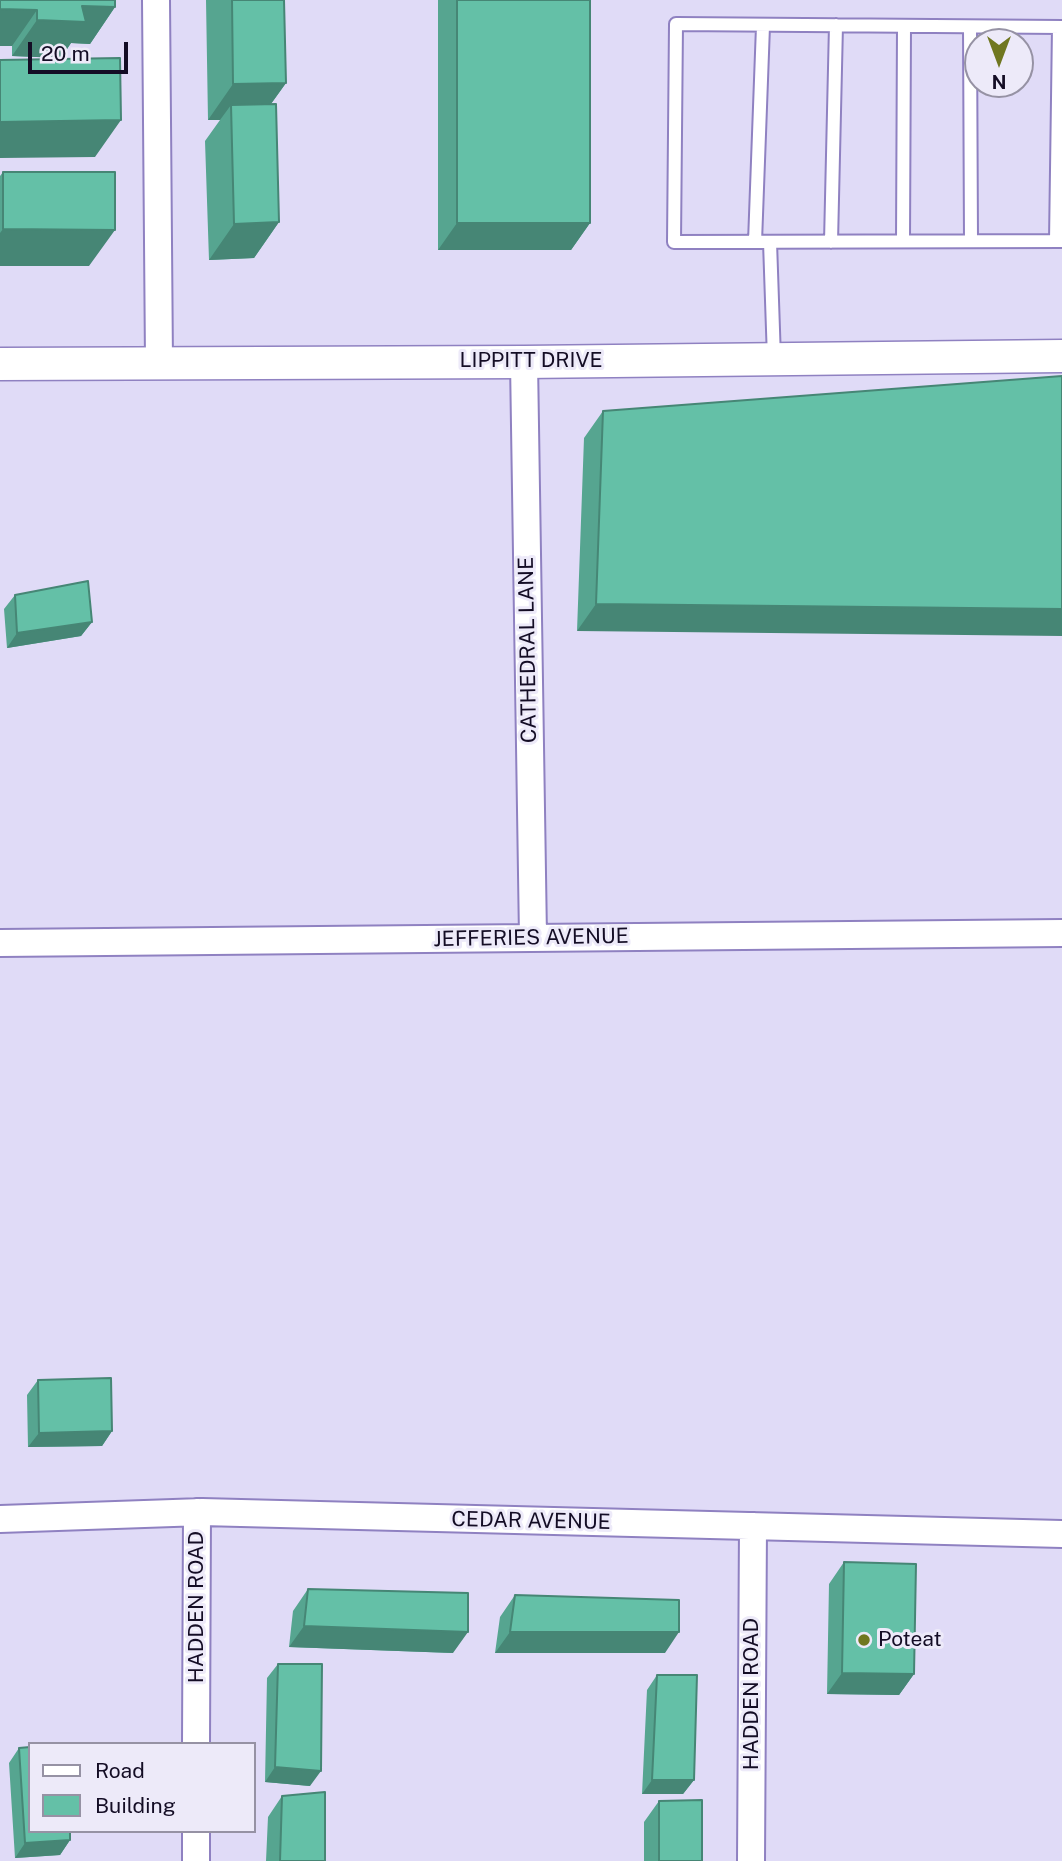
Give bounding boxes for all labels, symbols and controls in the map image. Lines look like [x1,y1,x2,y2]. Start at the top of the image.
scale bar [32,28,131,72]
north arrow [964,28,1034,98]
text: 20 m [41,41,90,66]
text: N [992,71,1006,93]
street label: LIPPITT DRIVE [459,348,603,374]
street label: CATHEDRAL LANE [514,557,542,743]
street label: JEFFERIES AVENUE [433,924,629,952]
street label: CEDAR AVENUE [451,1507,611,1535]
street label: HADDEN ROAD [184,1531,210,1683]
street label: HADDEN ROAD [739,1618,765,1770]
place label: Poteat [878,1627,942,1653]
marker: Poteat [856,1632,872,1648]
legend [28,1742,256,1833]
text: Road [95,1758,145,1783]
text: Building [95,1793,176,1818]

